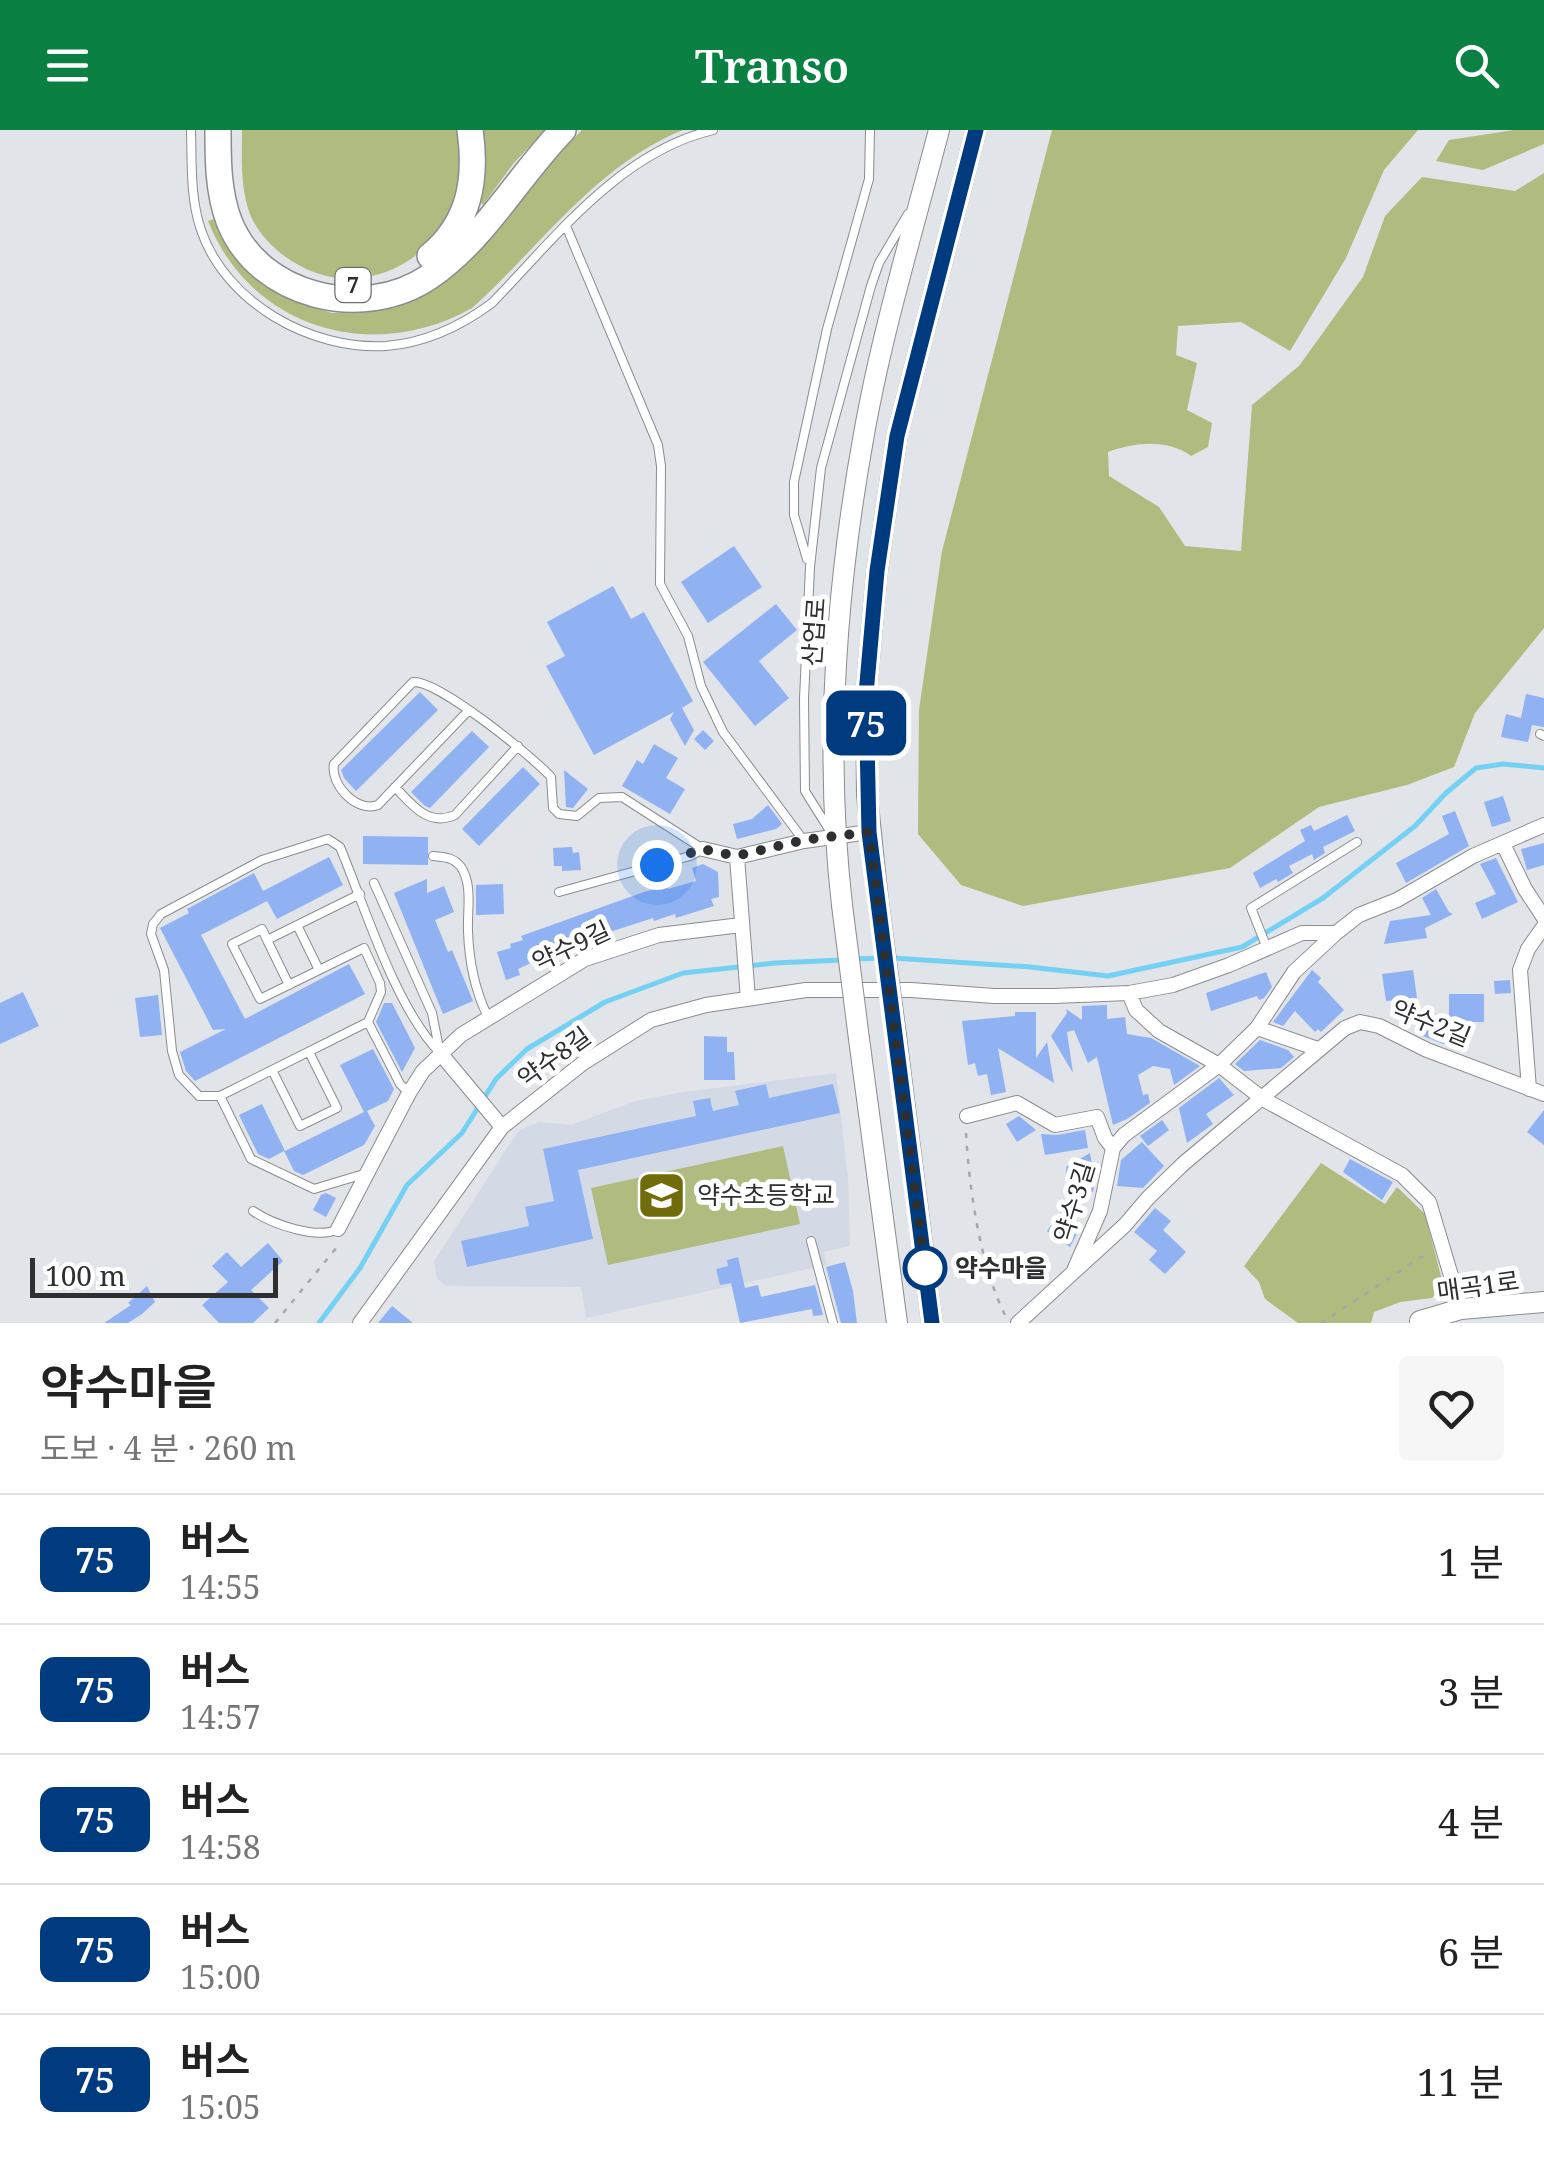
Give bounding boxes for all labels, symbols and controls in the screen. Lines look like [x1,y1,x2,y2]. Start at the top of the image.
text: Transo [695,35,849,96]
icon: menu [40,38,95,93]
icon: search [1449,38,1504,93]
road number: 7 [336,268,370,302]
street label: 산업로 [794,596,832,668]
line badge: 75 [821,690,911,756]
text: 75 [846,700,886,747]
your location [632,840,682,890]
street label: 약수9길 [526,912,615,978]
street label: 약수2길 [1387,991,1476,1053]
street label: 약수8길 [510,1018,597,1094]
street label: 약수3길 [1045,1157,1101,1246]
school or university icon: 약수초등학교 [636,1169,688,1221]
place label: 약수초등학교 [697,1177,835,1211]
marker: 약수마을 [904,1247,946,1289]
place label: 약수마을 [955,1250,1047,1284]
scale bar [30,1253,278,1298]
text: 100 m [45,1256,126,1294]
street label: 매곡1로 [1434,1262,1521,1308]
text: 약수마을 [40,1353,217,1418]
button: heart [1399,1356,1504,1461]
text: 도보 · 4 분 · 260 m [40,1426,296,1469]
text: 버스 [180,1513,250,1565]
text: 1 분 [1438,1535,1504,1587]
text: 75 [75,1536,115,1583]
text: 14:55 [180,1565,261,1608]
text: 버스 [180,1643,250,1695]
text: 3 분 [1438,1665,1504,1717]
text: 75 [75,1666,115,1713]
text: 14:57 [180,1695,261,1738]
text: 버스 [180,1773,250,1825]
text: 4 분 [1438,1795,1504,1847]
text: 75 [75,1796,115,1843]
text: 14:58 [180,1825,261,1868]
text: 버스 [180,1903,250,1955]
text: 6 분 [1438,1925,1504,1977]
text: 75 [75,1926,115,1973]
text: 15:00 [180,1955,261,1998]
text: 버스 [180,2033,250,2085]
text: 11 분 [1417,2055,1504,2107]
text: 75 [75,2056,115,2103]
text: 15:05 [180,2085,261,2128]

